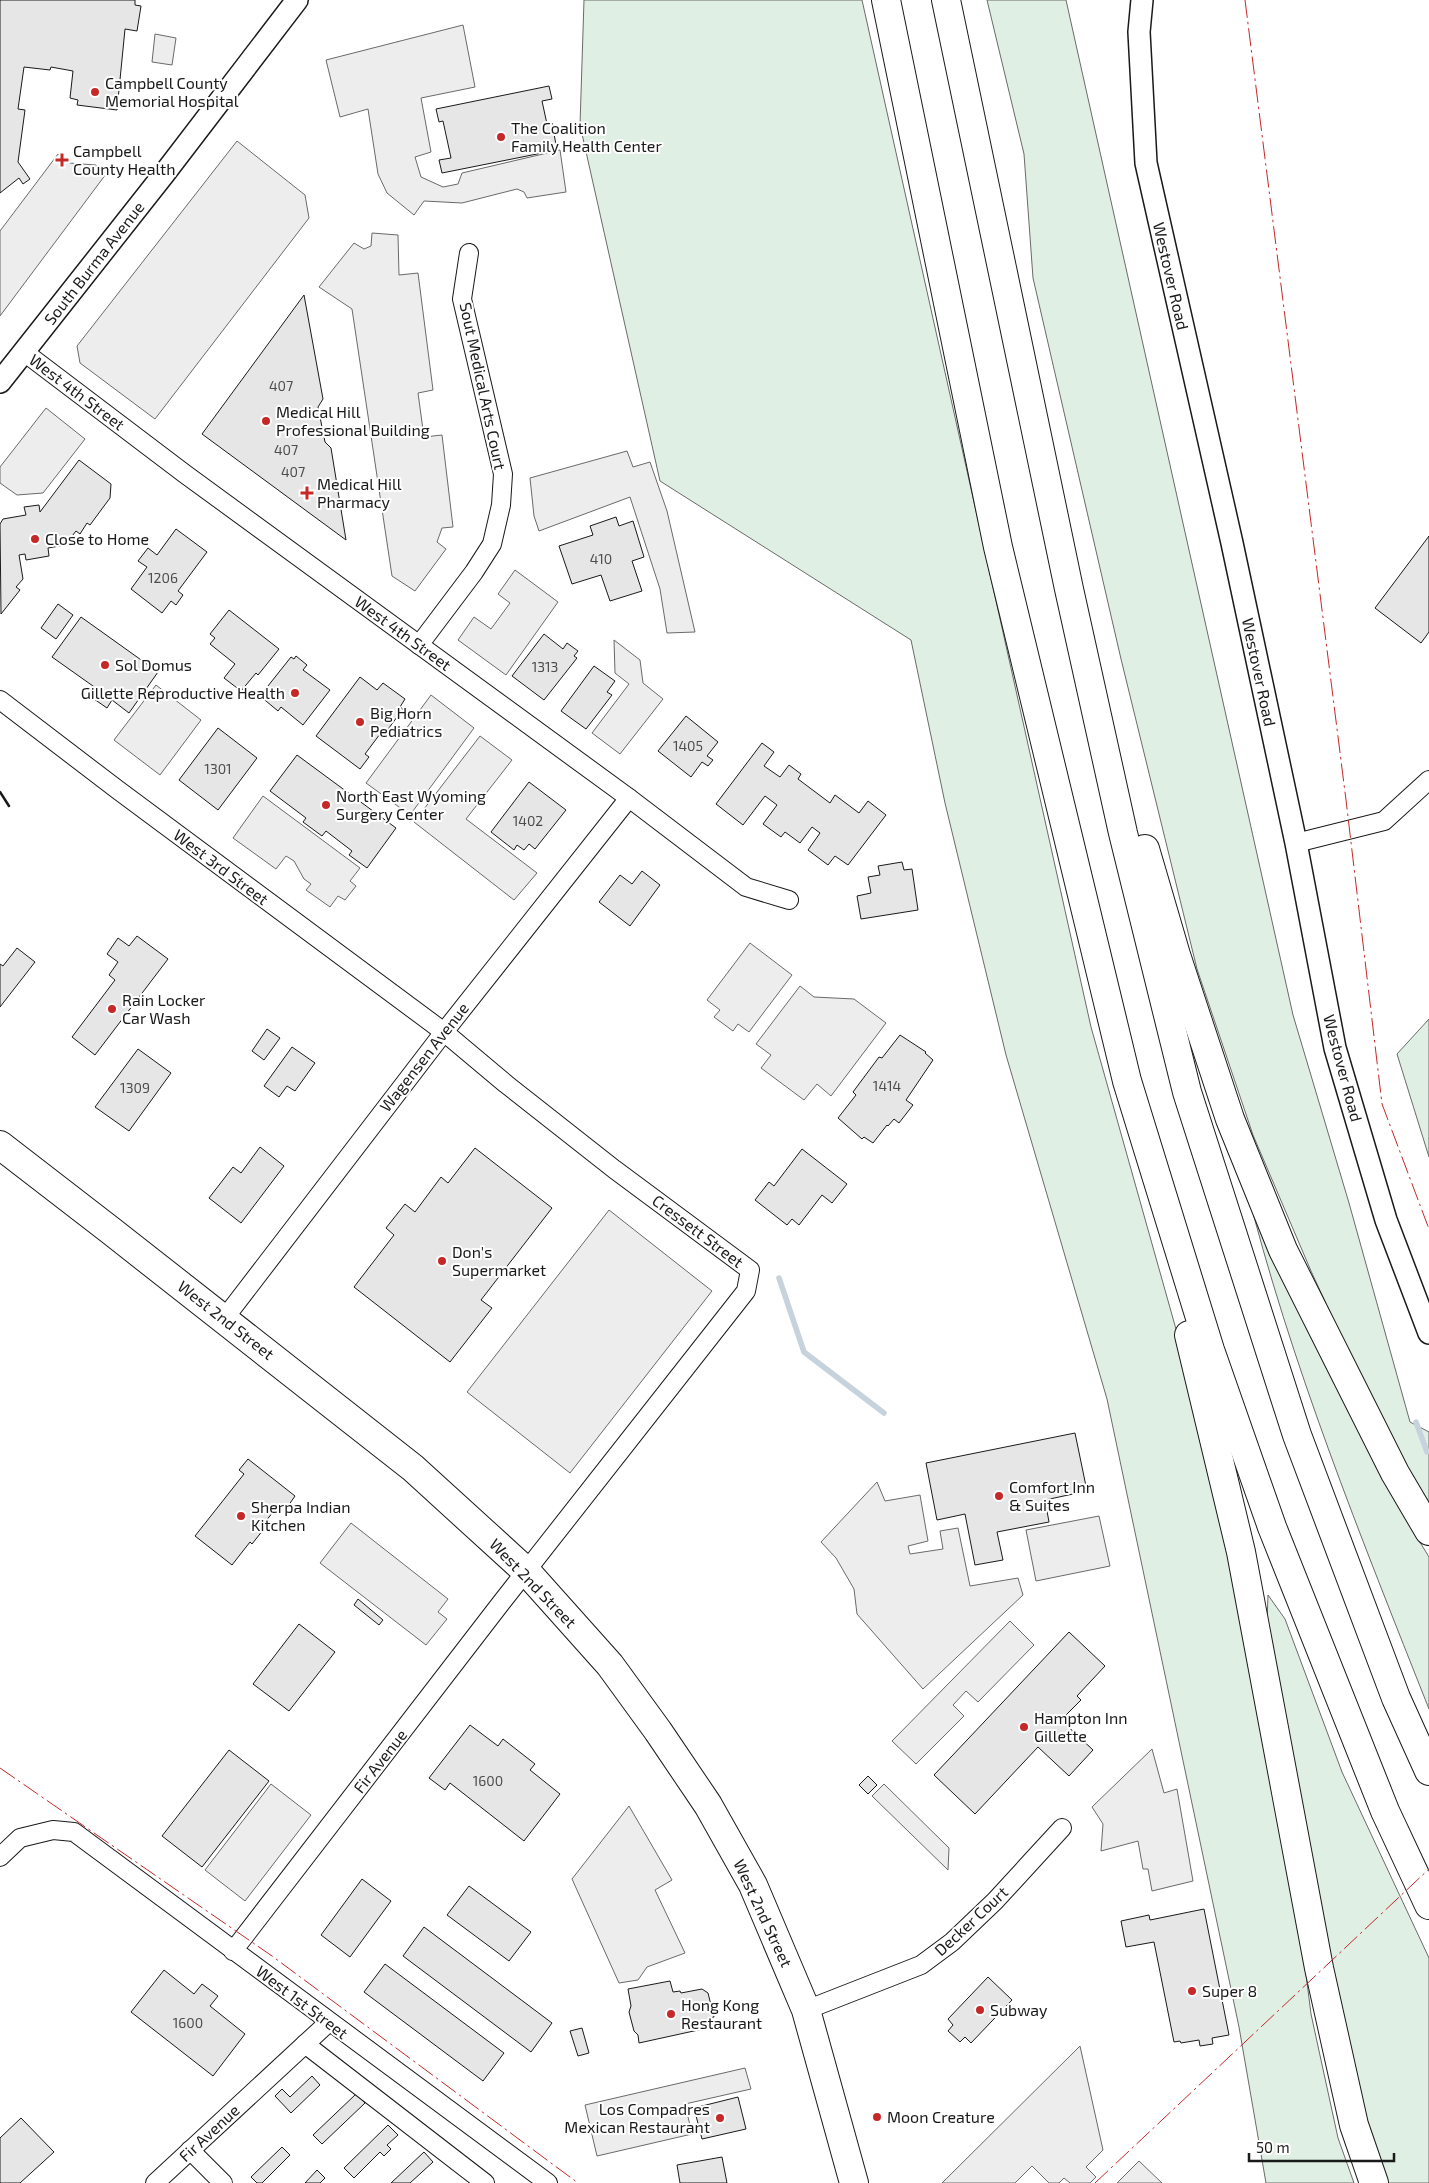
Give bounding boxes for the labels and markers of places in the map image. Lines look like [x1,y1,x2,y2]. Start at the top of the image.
place label: Campbell County Memorial Hospital [105,73,239,110]
marker: Campbell County Memorial Hospital [89,86,101,98]
place label: The Coalition Family Health Center [511,118,662,155]
marker: The Coalition Family Health Center [495,131,507,143]
place label: Campbell County Health [73,141,176,178]
marker: Campbell County Health [55,153,69,167]
place label: Medical Hill Professional Building [276,402,430,439]
marker: Medical Hill Professional Building [260,415,272,427]
place label: Medical Hill Pharmacy [317,474,402,511]
marker: Medical Hill Pharmacy [301,487,313,499]
place label: Close to Home [45,529,149,548]
marker: Close to Home [29,533,41,545]
place label: Sol Domus [115,655,192,674]
marker: Sol Domus [99,659,111,671]
place label: Gillette Reproductive Health [81,683,285,702]
marker: Gillette Reproductive Health [289,687,301,699]
place label: Big Horn Pediatrics [370,703,442,740]
marker: Big Horn Pediatrics [354,716,366,728]
place label: North East Wyoming Surgery Center [336,786,486,823]
marker: North East Wyoming Surgery Center [320,799,332,811]
place label: Rain Locker Car Wash [122,990,206,1027]
marker: Rain Locker Car Wash [106,1003,118,1015]
place label: Don's Supermarket [452,1242,546,1279]
marker: Don's Supermarket [436,1255,448,1267]
place label: Comfort Inn & Suites [1009,1477,1095,1514]
marker: Comfort Inn & Suites [993,1490,1005,1502]
place label: Sherpa Indian Kitchen [251,1497,351,1534]
marker: Sherpa Indian Kitchen [235,1510,247,1522]
place label: Hampton Inn Gillette [1034,1708,1128,1745]
marker: Hampton Inn Gillette [1018,1721,1030,1733]
place label: Super 8 [1202,1981,1257,2000]
marker: Super 8 [1186,1985,1198,1997]
place label: Hong Kong Restaurant [681,1995,762,2032]
place label: Subway [990,2000,1048,2019]
marker: Subway [974,2004,986,2016]
marker: Hong Kong Restaurant [665,2008,677,2020]
place label: Los Compadres Mexican Restaurant [564,2099,710,2136]
place label: Moon Creature [887,2107,995,2126]
marker: Moon Creature [871,2111,883,2123]
marker: Los Compadres Mexican Restaurant [714,2112,726,2124]

